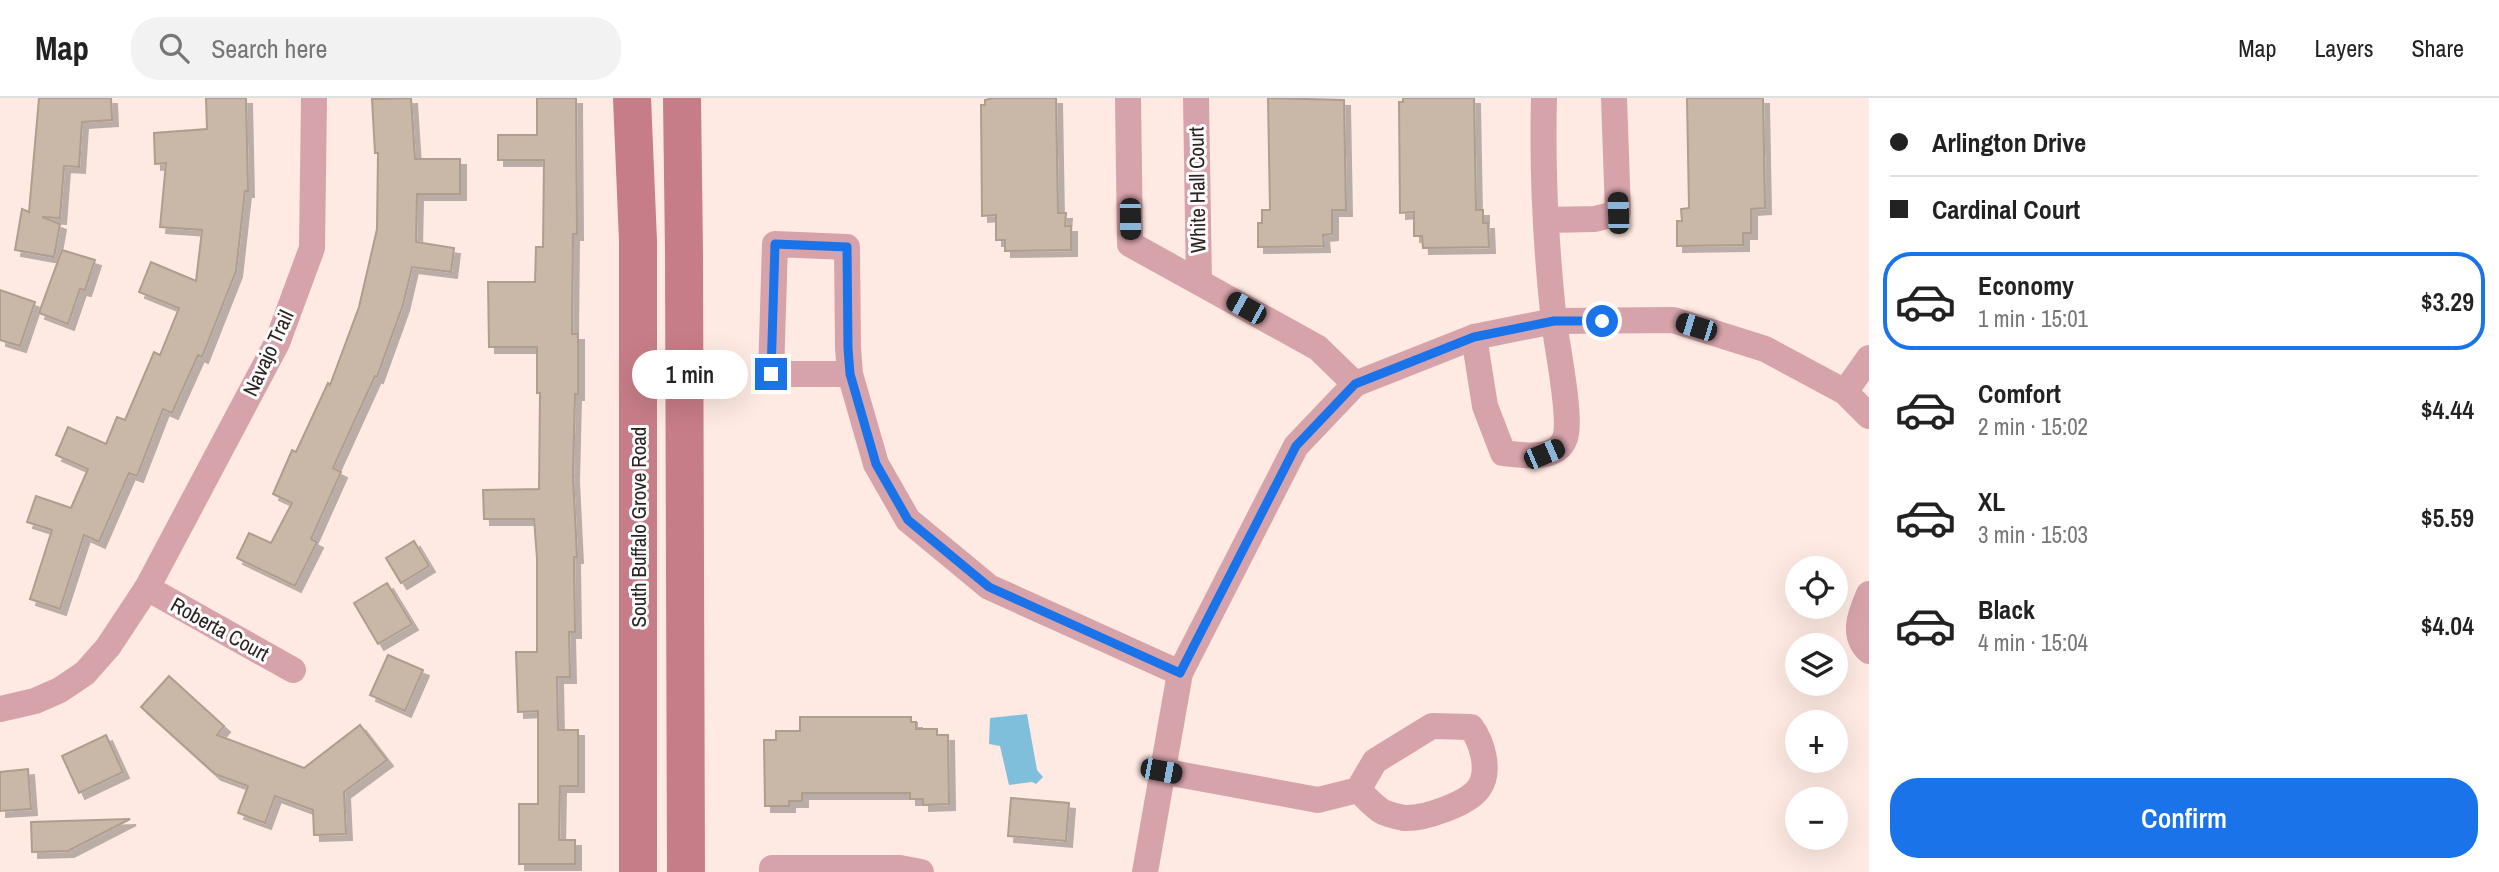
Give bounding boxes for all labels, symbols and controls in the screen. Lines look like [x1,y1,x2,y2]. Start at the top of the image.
search box [131,17,621,80]
text: Map [35,26,89,70]
icon: search [155,29,193,67]
text: Search here [211,31,327,66]
text: Map [2238,32,2276,64]
text: Layers [2314,32,2373,64]
text: Share [2411,32,2464,64]
text: Arlington Drive [1932,125,2086,160]
street label: White Hall Court [1181,126,1213,253]
car [1607,192,1630,234]
text: Cardinal Court [1932,192,2080,227]
car [1120,198,1141,240]
text: Economy [1978,268,2074,303]
icon: car [1894,270,1957,333]
text: $3.29 [2421,284,2474,319]
car [1223,289,1270,327]
text: 1 min · 15:01 [1978,303,2088,334]
street label: Navajo Trail [235,305,301,401]
route start [1586,305,1618,337]
car [1673,311,1720,343]
callout: 1 min [631,350,746,398]
route end [755,358,787,390]
text: 1 min [666,359,714,390]
text: Comfort [1978,376,2061,411]
icon: car [1894,378,1957,441]
text: $4.44 [2421,392,2474,427]
text: 2 min · 15:02 [1978,411,2088,442]
street label: South Buffalo Grove Road [624,427,653,627]
car [1521,436,1568,472]
text: XL [1978,484,2005,519]
icon: car [1894,486,1957,549]
text: $5.59 [2421,500,2474,535]
text: 3 min · 15:03 [1978,519,2088,550]
map controls [1785,556,1848,850]
button: locate [1785,556,1848,619]
street label: Roberta Court [166,590,275,668]
text: Black [1978,592,2035,627]
icon: car [1894,594,1957,657]
text: $4.04 [2421,608,2474,643]
text: 4 min · 15:04 [1978,627,2088,658]
button: layers [1785,633,1848,696]
button: + [1785,710,1848,773]
car [1139,757,1184,785]
button: Confirm [1890,778,2478,858]
button: − [1785,787,1848,850]

